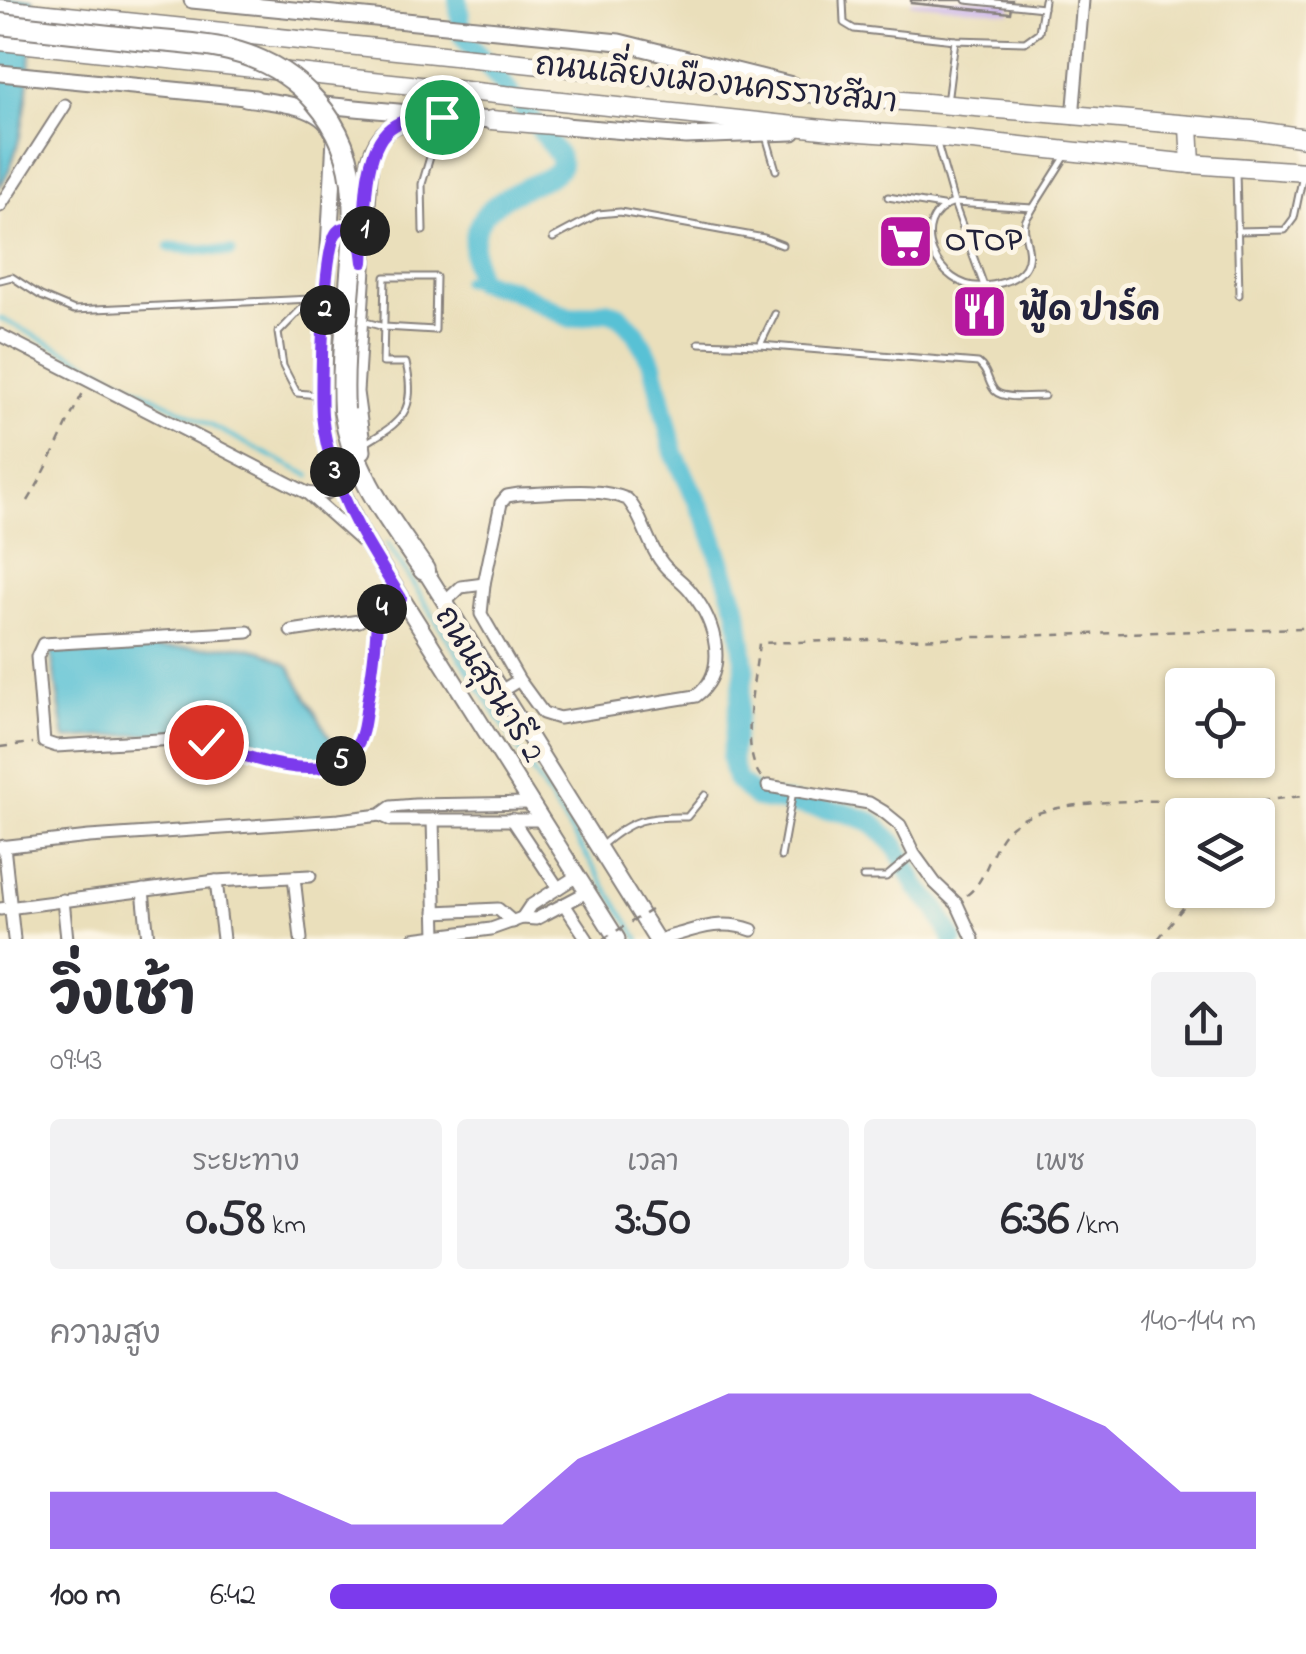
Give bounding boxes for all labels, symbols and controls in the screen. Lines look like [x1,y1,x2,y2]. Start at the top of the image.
street label: ถนนเลี่ยงเมืองนครราชสีมา [532,34,900,127]
pin [400,75,485,160]
icon: arrive [415,90,470,145]
pin: 1 [340,206,390,256]
text: 1 [361,210,369,251]
supermarket icon: OTOP [876,212,936,272]
place label: OTOP [945,219,1022,266]
restaurant icon: ฟู้ด ปาร์ค [950,282,1010,342]
pin: 2 [300,285,350,335]
place label: ฟู้ด ปาร์ค [1019,287,1160,336]
text: 2 [318,289,332,330]
pin: 3 [310,447,360,497]
text: 3 [329,451,341,492]
pin: 4 [357,584,407,634]
text: 4 [376,588,388,629]
street label: ถนนสุรนารี 2 [421,598,555,773]
map controls [1165,668,1275,908]
button: locate [1165,668,1275,778]
pin [164,700,249,785]
icon: check [179,715,234,770]
pin: 5 [316,736,366,786]
text: 5 [333,740,349,781]
button: layers [1165,798,1275,908]
text: วิ่งเช้า [50,960,195,1040]
button: share [1151,972,1256,1077]
text: 09:43 [50,1038,103,1085]
text: ระยะทาง [193,1143,299,1184]
text: เวลา [627,1143,679,1184]
text: เพซ [1035,1143,1085,1184]
text: 0.58 [186,1184,265,1257]
text: 3:50 [615,1184,691,1257]
text: 6:36 [1001,1184,1070,1257]
text: km [265,1206,306,1247]
text: /km [1070,1206,1119,1247]
text: 140–144 m [1140,1299,1256,1346]
text: ความสูง [50,1312,161,1359]
text: 100 m [50,1573,121,1620]
text: 6:42 [210,1573,256,1620]

